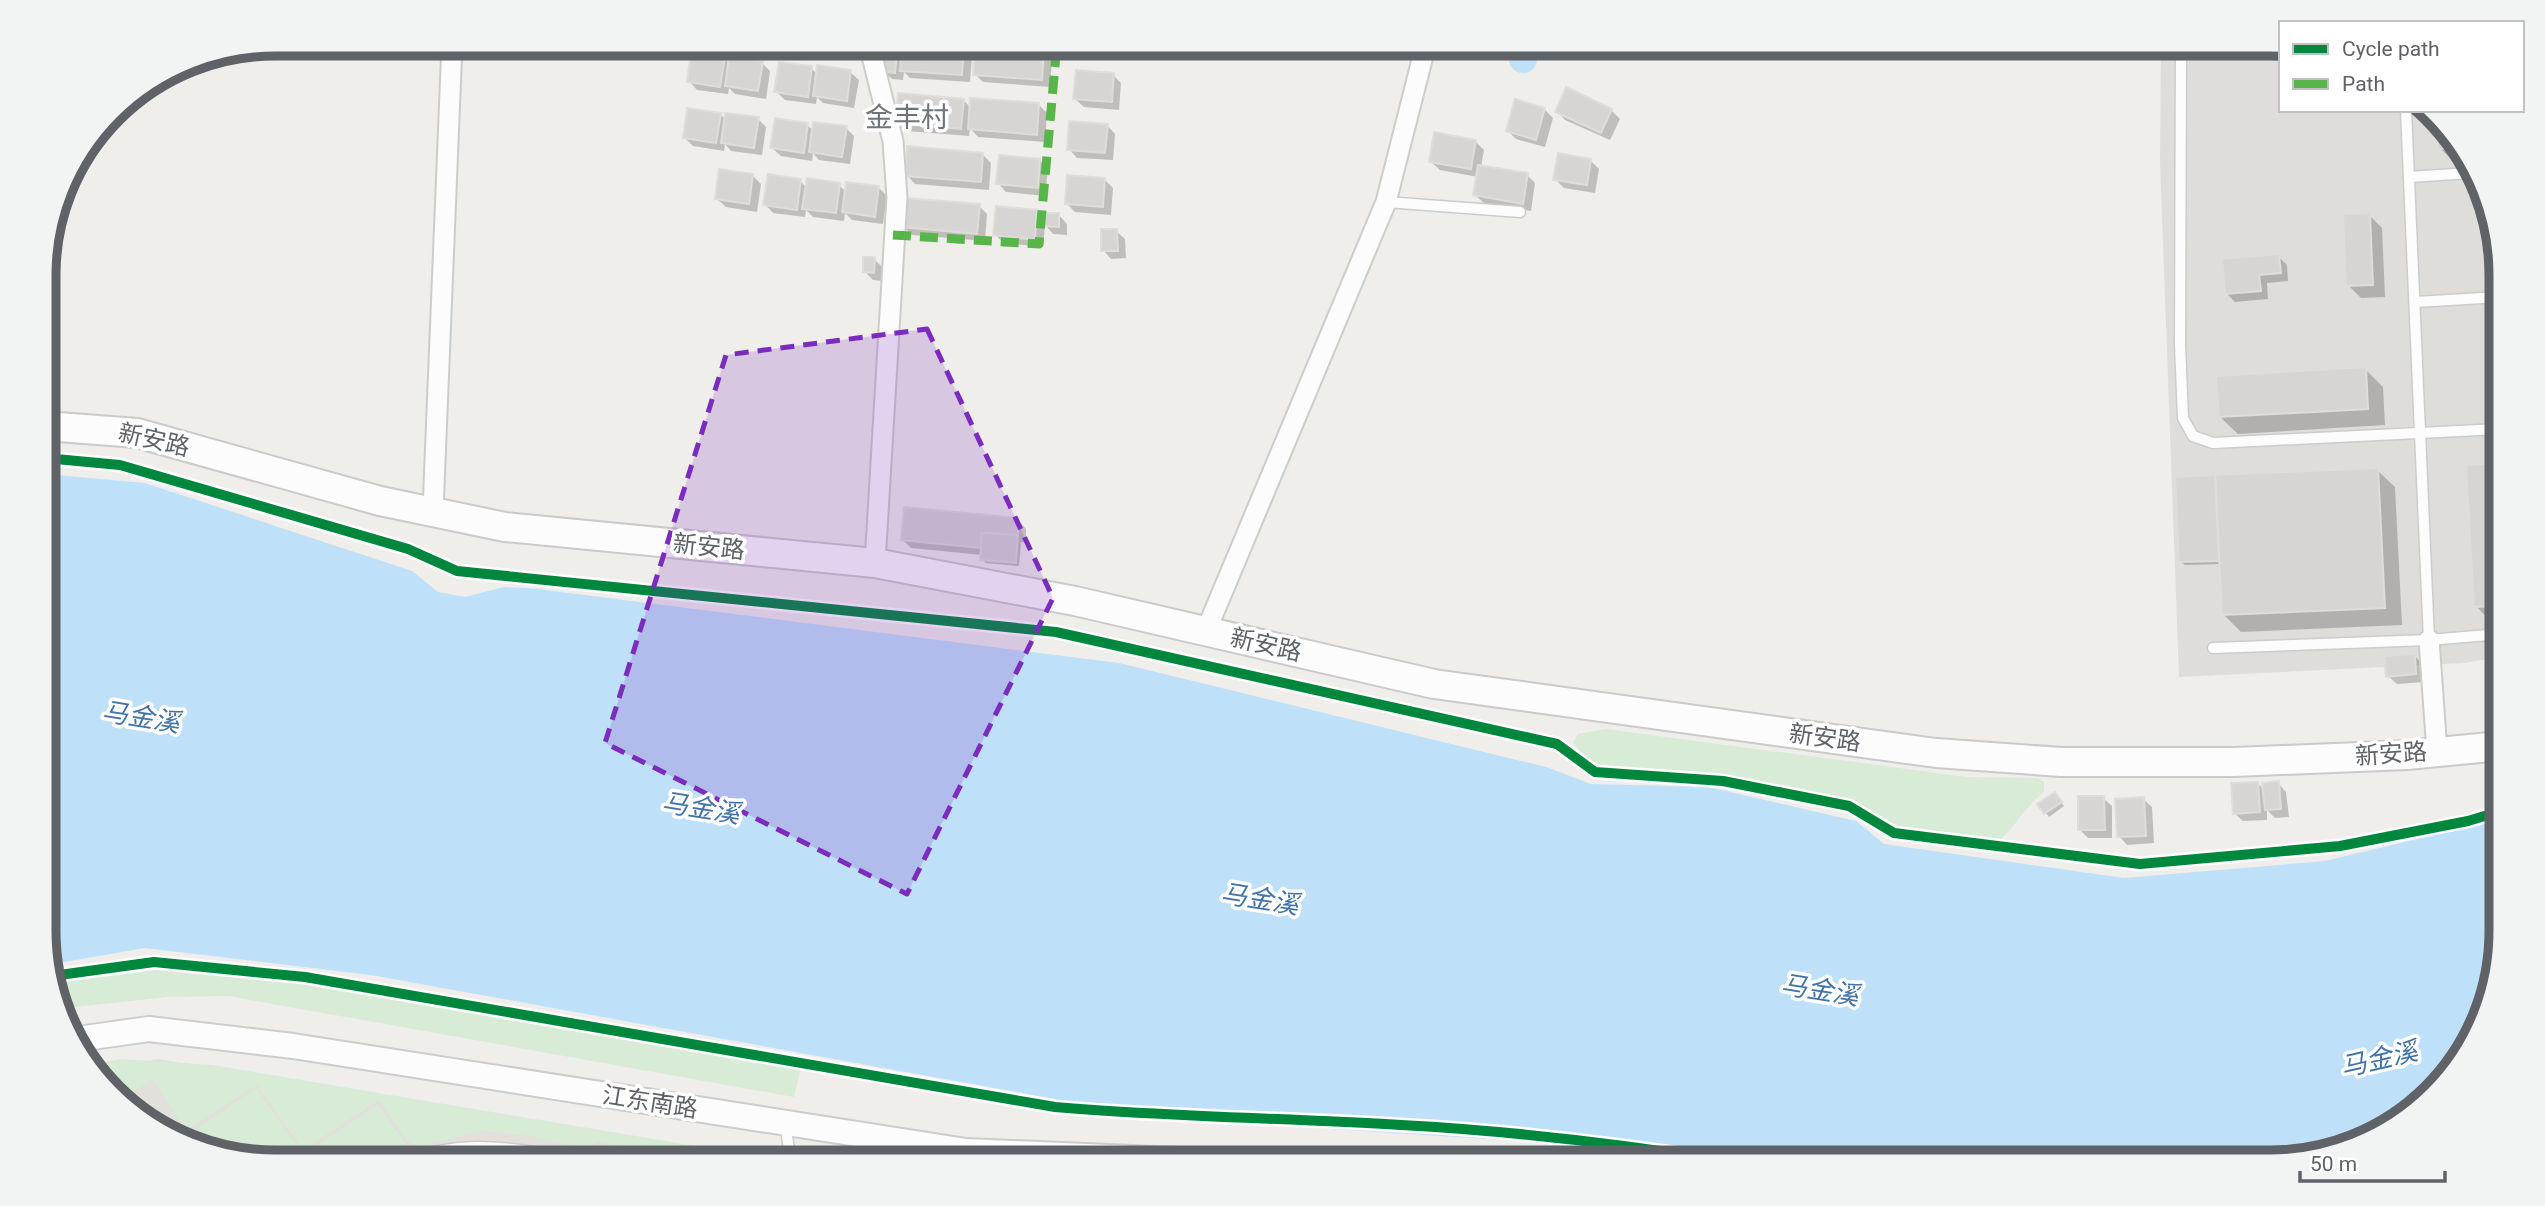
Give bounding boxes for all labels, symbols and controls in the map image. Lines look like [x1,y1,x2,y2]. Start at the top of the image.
legend [2279,21,2524,112]
text: Cycle path [2342,37,2440,61]
text: Path [2342,72,2385,96]
district label: 金丰村 [865,101,949,134]
street label: 新安路 [116,418,192,462]
street label: 新安路 [672,529,746,565]
street label: 新安路 [1228,623,1304,667]
water label: 马金溪 [100,696,185,738]
street label: 新安路 [1787,719,1863,757]
street label: 新安路 [2354,738,2428,770]
water label: 马金溪 [660,787,745,829]
water label: 马金溪 [1219,878,1304,920]
water label: 马金溪 [1779,969,1864,1011]
water label: 马金溪 [2338,1035,2423,1082]
street label: 江东南路 [600,1081,700,1123]
scale bar [2300,1140,2445,1184]
text: 50 m [2310,1152,2357,1176]

